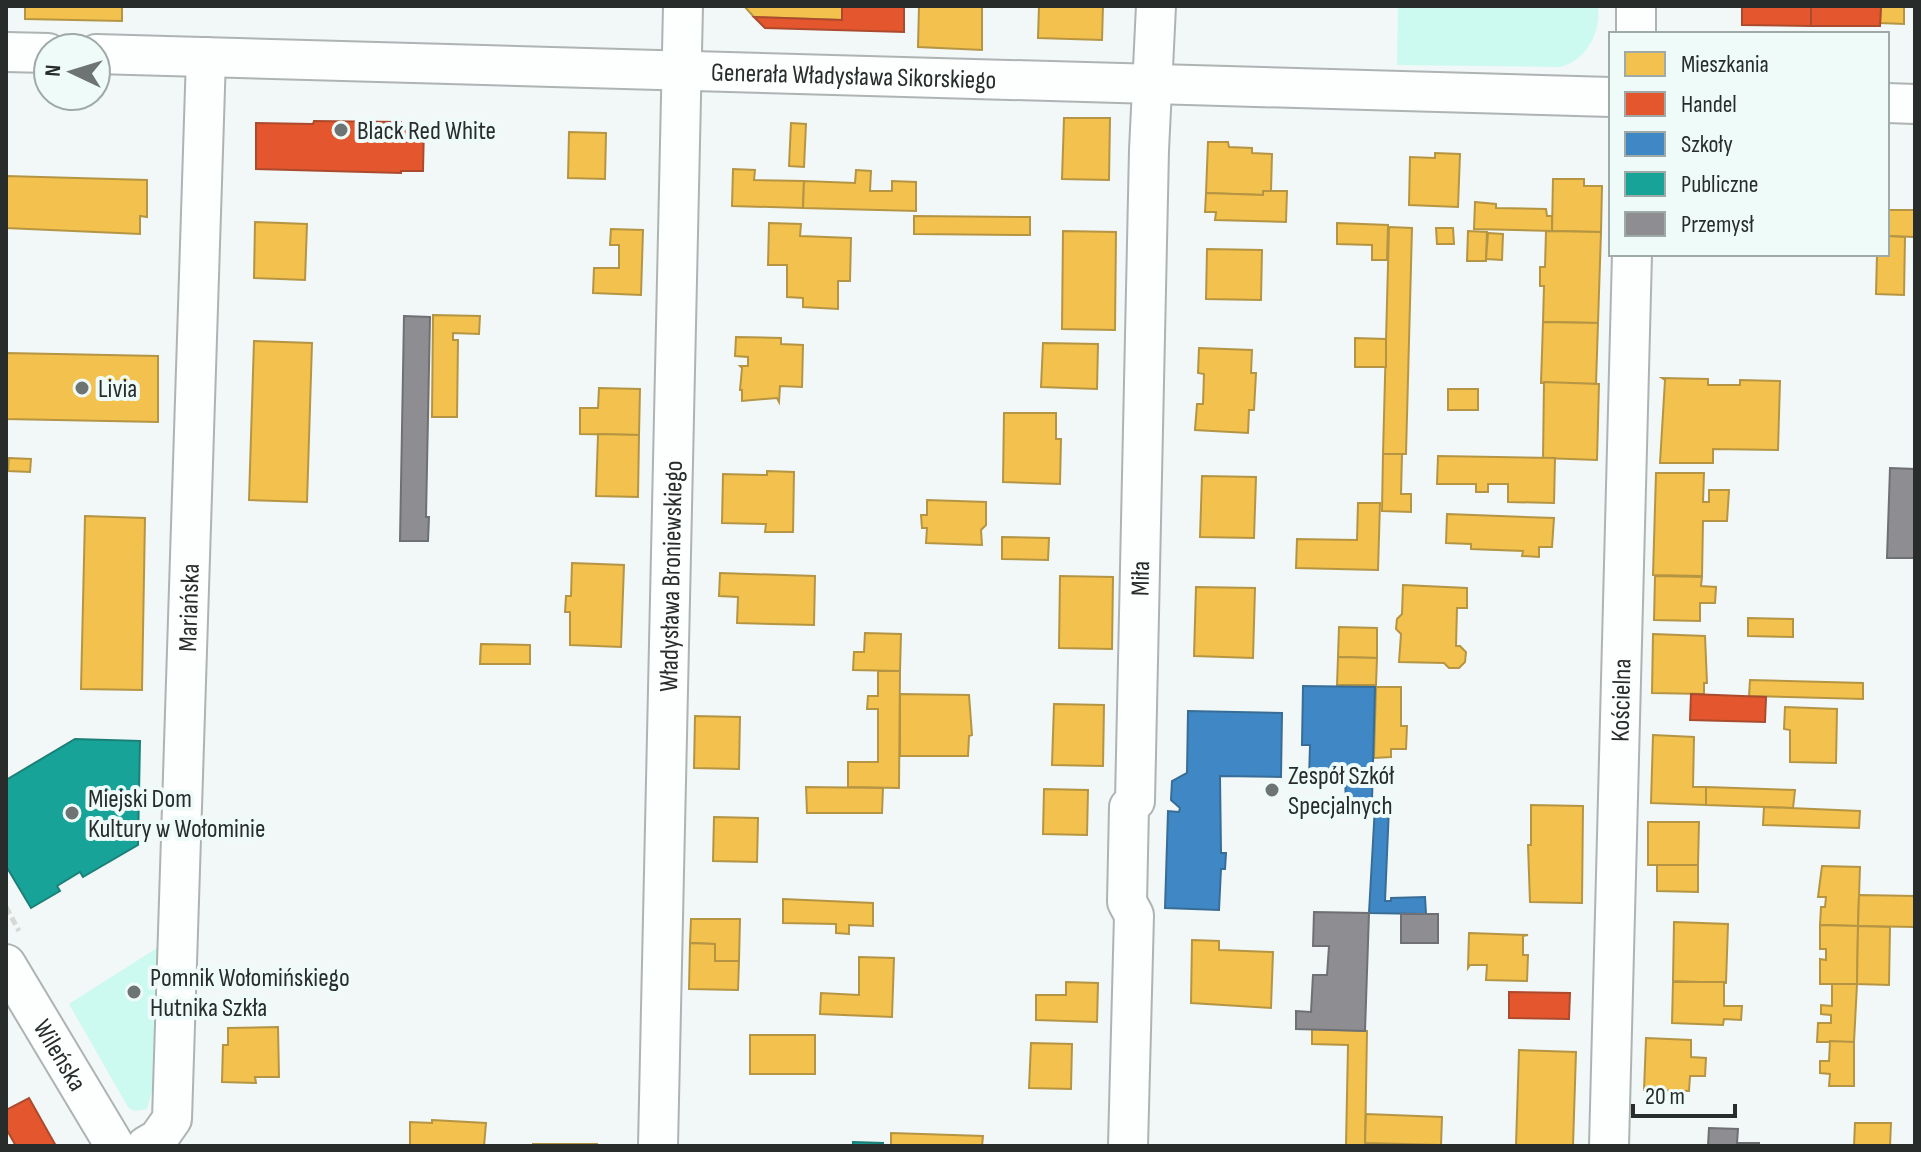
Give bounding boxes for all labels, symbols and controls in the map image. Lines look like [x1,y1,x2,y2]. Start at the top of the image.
north arrow [32,32,112,112]
legend [1609,32,1889,256]
text: Mieszkania [1681,50,1769,79]
street label: Generała Władysława Sikorskiego [711,57,997,97]
text: N [40,64,67,78]
text: Handel [1681,90,1737,119]
place label: Black Red White [357,116,496,147]
marker: Black Red White [332,121,350,139]
text: Szkoły [1681,130,1733,159]
text: Publiczne [1681,170,1759,199]
text: Przemysł [1681,210,1754,239]
place label: Livia [98,374,137,405]
marker: Livia [73,379,91,397]
street label: Władysława Broniewskiego [654,460,690,692]
street label: Miła [1125,561,1157,596]
street label: Mariańska [173,563,207,652]
street label: Kościelna [1605,658,1639,742]
place label: Zespół Szkół Specjalnych [1288,761,1394,822]
marker: Zespół Szkół Specjalnych [1263,781,1281,799]
place label: Miejski Dom Kultury w Wołominie [88,784,265,845]
marker: Miejski Dom Kultury w Wołominie [63,804,81,822]
place label: Pomnik Wołomińskiego Hutnika Szkła [150,963,350,1024]
marker: Pomnik Wołomińskiego Hutnika Szkła [125,983,143,1001]
street label: Wileńska [26,1014,92,1097]
scale bar [1633,1068,1735,1118]
text: 20 m [1645,1082,1685,1111]

